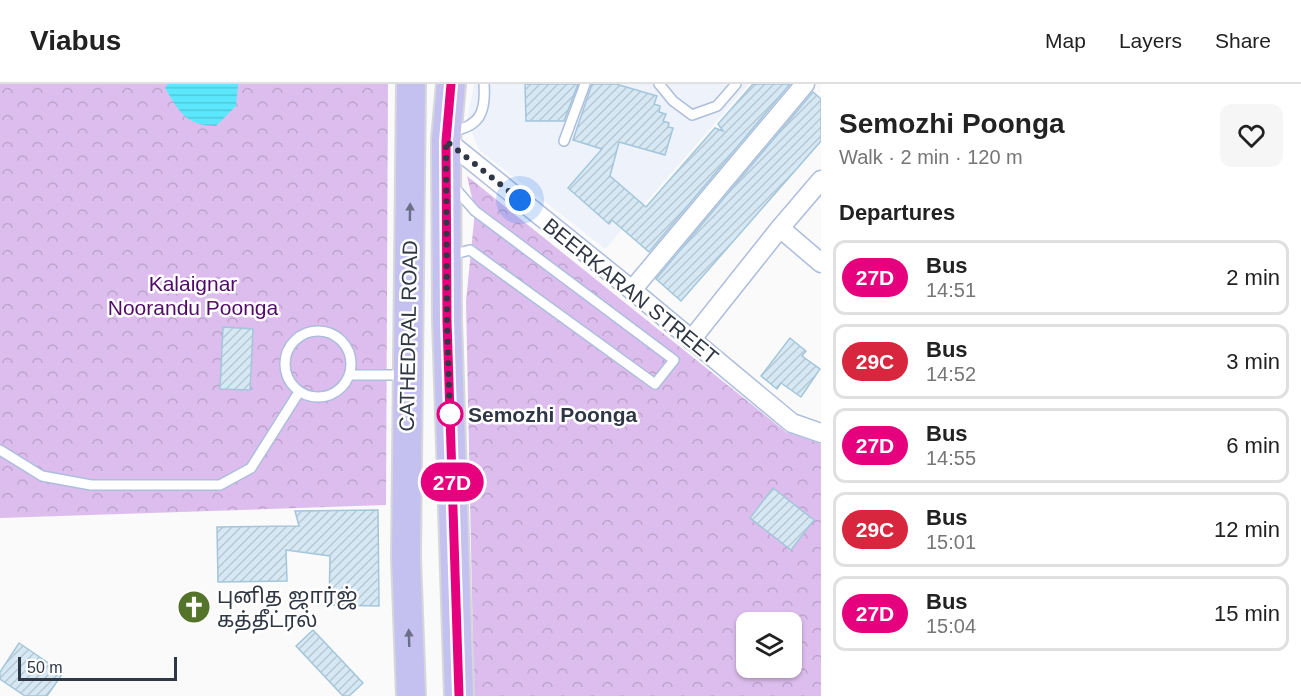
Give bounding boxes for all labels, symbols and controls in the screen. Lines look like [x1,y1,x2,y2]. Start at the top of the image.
text: Viabus [30,25,121,56]
text: Map [1045,29,1086,52]
text: Layers [1119,29,1182,52]
text: Share [1215,29,1271,52]
button: heart [1220,104,1283,167]
text: Semozhi Poonga [839,108,1065,139]
text: Walk · 2 min · 120 m [839,146,1023,168]
your location [505,185,535,215]
text: Departures [839,200,955,225]
one-way arrow [405,202,414,221]
street label: BEERKARAN STREET [539,213,723,369]
street label: CATHEDRAL ROAD [395,240,421,432]
text: Bus [926,253,968,278]
text: 2 min [1226,265,1280,290]
text: 27D [856,266,894,289]
park label: Kalaignar Noorandu Poonga [108,272,279,319]
text: 14:51 [926,279,976,301]
text: Bus [926,337,968,362]
text: 3 min [1226,349,1280,374]
text: 29C [856,350,894,373]
text: 14:52 [926,363,976,385]
marker: Semozhi Poonga [437,401,463,427]
place label: Semozhi Poonga [468,403,638,426]
text: Bus [926,421,968,446]
text: 6 min [1226,433,1280,458]
text: 27D [856,434,894,457]
text: 14:55 [926,447,976,469]
line badge: 27D [418,462,486,502]
text: 27D [433,471,471,494]
text: Bus [926,505,968,530]
text: 12 min [1214,517,1280,542]
text: 29C [856,518,894,541]
text: 15:01 [926,531,976,553]
place label: புனித ஜார்ஜ் கத்தீட்ரல் [217,584,358,634]
church icon: புனித ஜார்ஜ் கத்தீட்ரல் [176,589,212,625]
text: Bus [926,589,968,614]
text: 15 min [1214,601,1280,626]
text: 27D [856,602,894,625]
map controls [736,612,802,678]
button: layers [736,612,802,678]
text: 15:04 [926,615,976,637]
one-way arrow [404,628,414,647]
scale bar [18,654,177,682]
text: 50 m [27,659,63,676]

